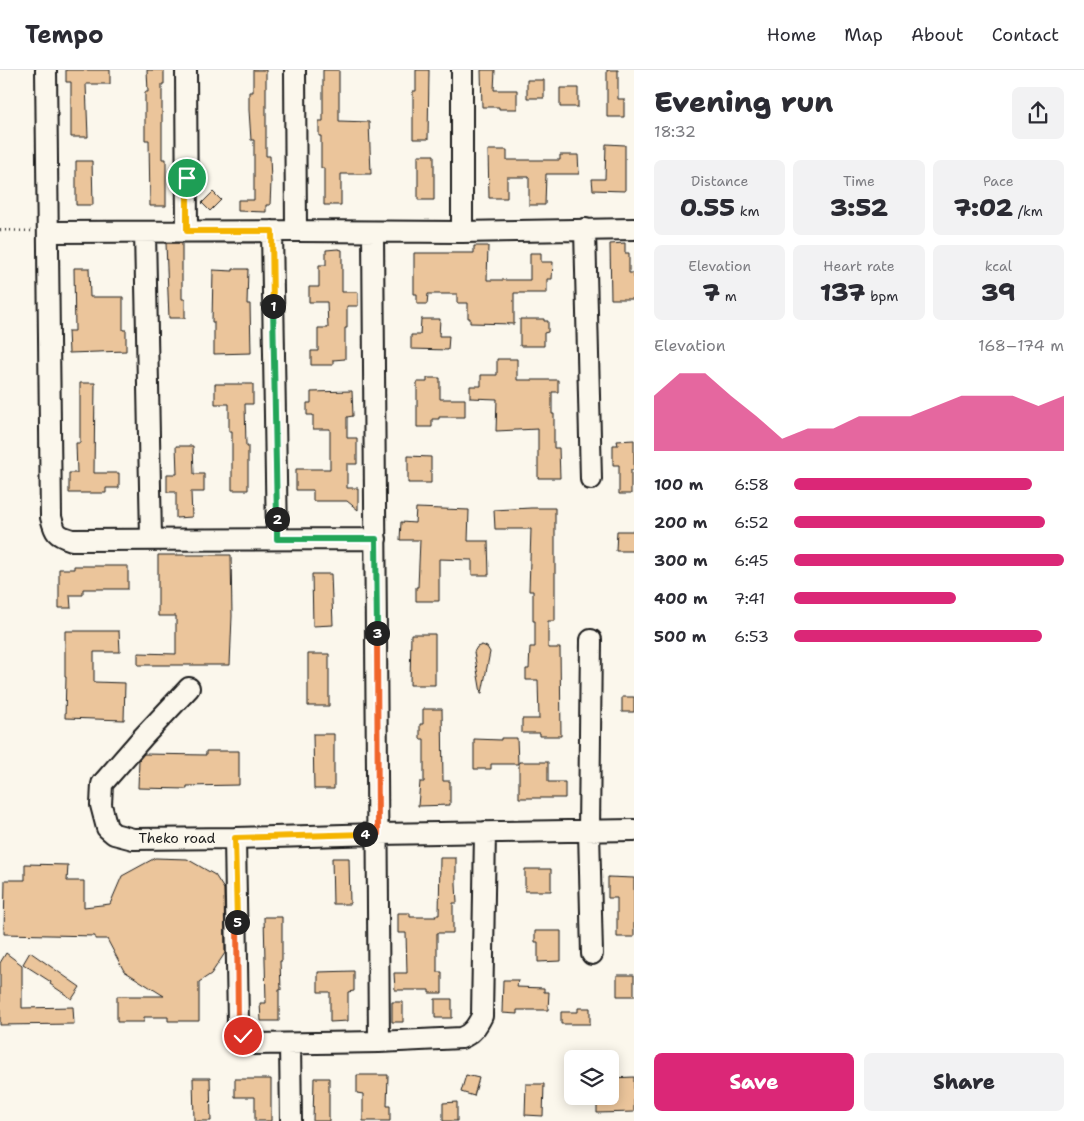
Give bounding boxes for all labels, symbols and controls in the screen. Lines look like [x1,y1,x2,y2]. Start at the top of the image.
text: Tempo [25,19,104,51]
text: Home [767,23,816,47]
text: Map [844,23,883,47]
text: About [911,23,964,47]
text: Contact [992,23,1059,47]
text: Evening run [654,83,833,121]
button: share [1012,87,1064,139]
text: 18:32 [654,121,696,142]
pin [166,157,208,199]
icon: arrive [173,164,201,192]
text: Distance [691,172,748,190]
text: Time [843,172,875,190]
text: Pace [983,172,1014,190]
text: 0.55 [680,190,735,224]
text: 3:52 [830,190,888,224]
text: 7:02 [954,190,1013,224]
text: km [735,202,760,220]
text: /km [1013,202,1043,220]
text: Elevation [688,257,751,275]
text: Heart rate [823,257,895,275]
text: kcal [985,257,1012,275]
text: 7 [702,275,720,309]
text: 137 [820,275,865,309]
text: 39 [981,275,1016,309]
text: m [720,287,737,305]
text: bpm [865,287,898,305]
pin: 1 [260,294,286,318]
text: 1 [270,297,277,315]
text: Elevation [654,335,726,356]
text: 168–174 m [978,335,1064,356]
text: 100 m [654,474,703,495]
text: 6:58 [734,474,769,495]
pin: 2 [264,506,290,532]
text: 2 [273,510,282,528]
text: 200 m [654,512,707,533]
text: 6:52 [734,512,769,533]
text: 300 m [654,550,708,571]
text: 6:45 [734,550,769,571]
text: 400 m [654,588,708,609]
text: 7:41 [734,588,765,609]
pin: 3 [364,620,390,646]
text: 3 [373,624,382,642]
text: 500 m [654,626,706,647]
text: 6:53 [734,626,769,647]
pin: 4 [352,822,378,846]
text: 4 [361,825,370,843]
street label: Theko road [139,829,216,847]
pin: 5 [224,910,250,934]
text: 5 [233,913,242,931]
pin [222,1015,264,1057]
icon: check [229,1022,257,1050]
map controls [564,1050,619,1105]
button: layers [564,1050,619,1105]
button: Save [654,1053,854,1111]
button: Share [864,1053,1064,1111]

